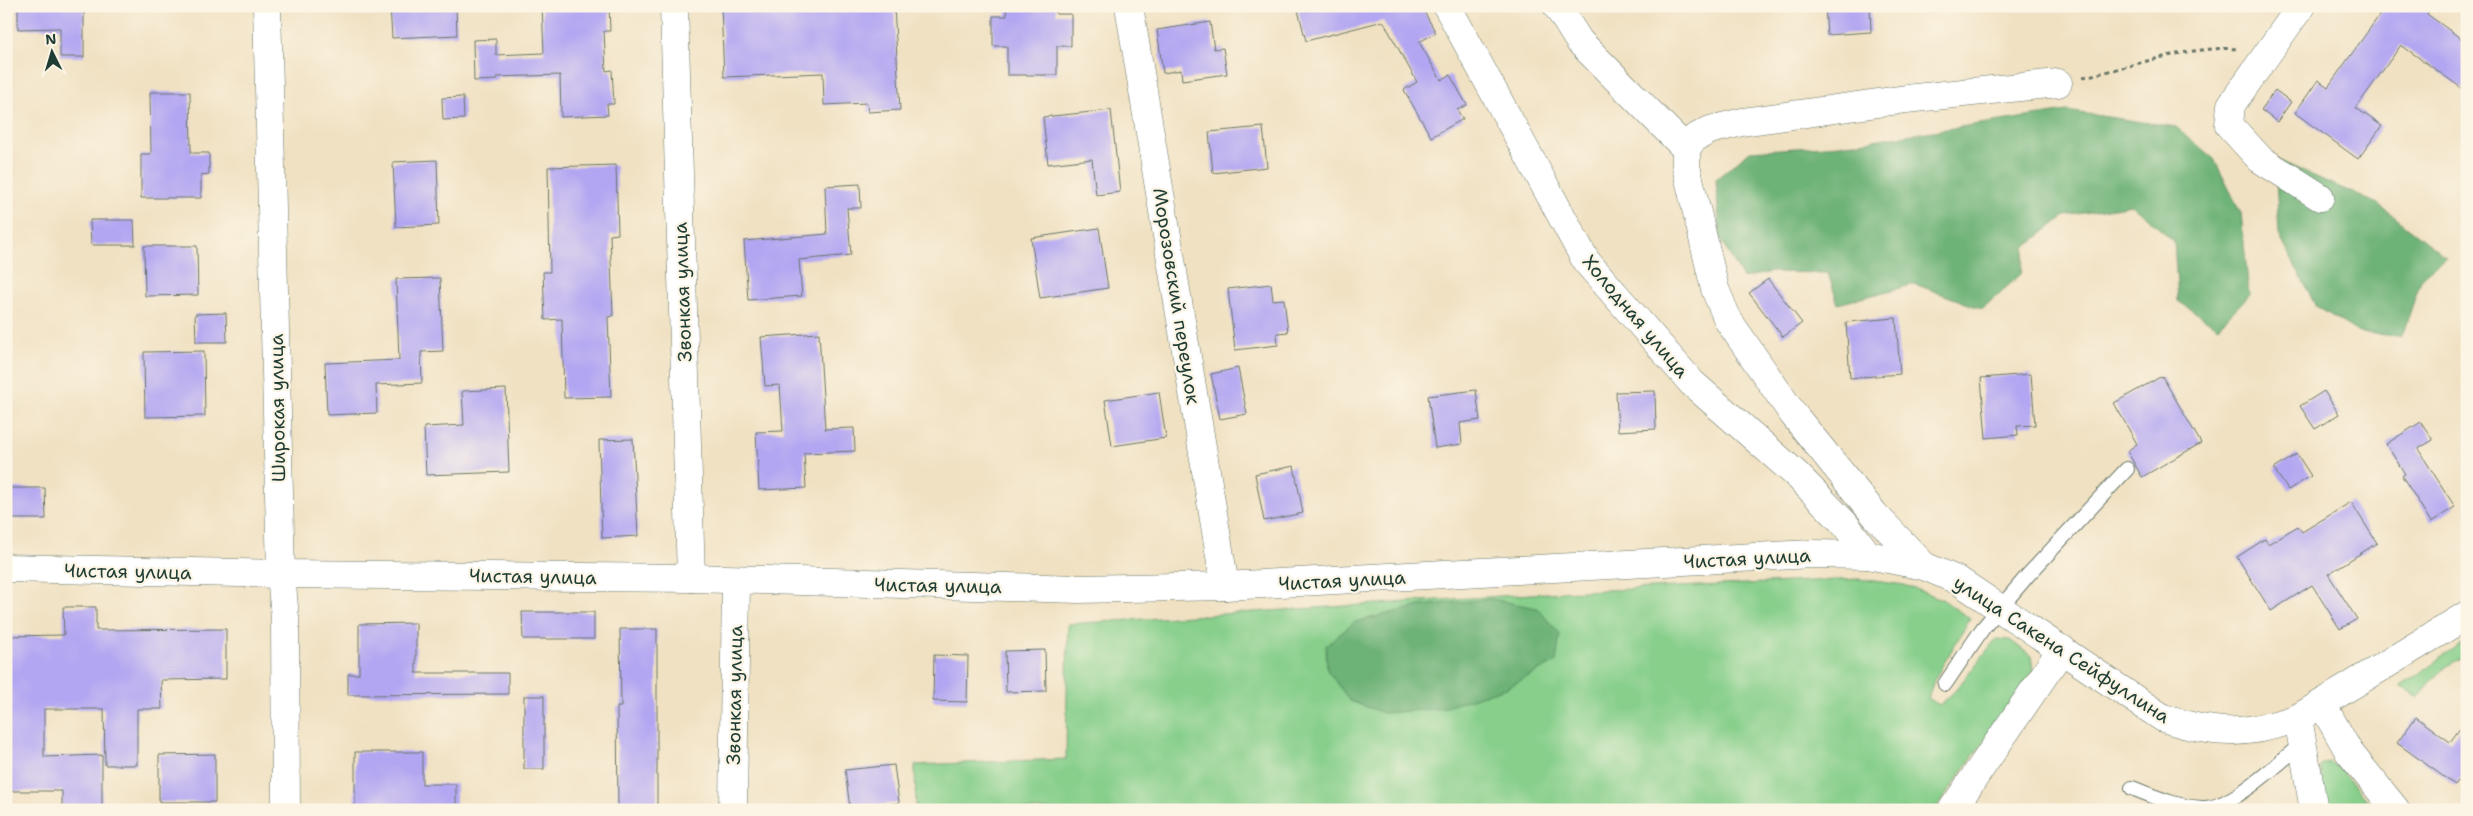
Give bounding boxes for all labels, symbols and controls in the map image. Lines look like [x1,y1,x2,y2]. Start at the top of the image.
north arrow [28,28,78,78]
text: N [45,30,57,48]
street label: Морозовский переулок [1147,186,1206,406]
street label: Звонкая улица [668,221,697,362]
street label: Холодная улица [1577,250,1695,383]
street label: Широкая улица [264,333,291,482]
street label: Чистая улица [1683,543,1812,574]
street label: Чистая улица [64,558,192,585]
street label: Чистая улица [469,563,597,590]
street label: Чистая улица [1278,565,1407,596]
street label: улица Сакена Сейфуллина [1949,570,2175,729]
street label: Чистая улица [874,572,1002,599]
street label: Звонкая улица [721,625,748,765]

